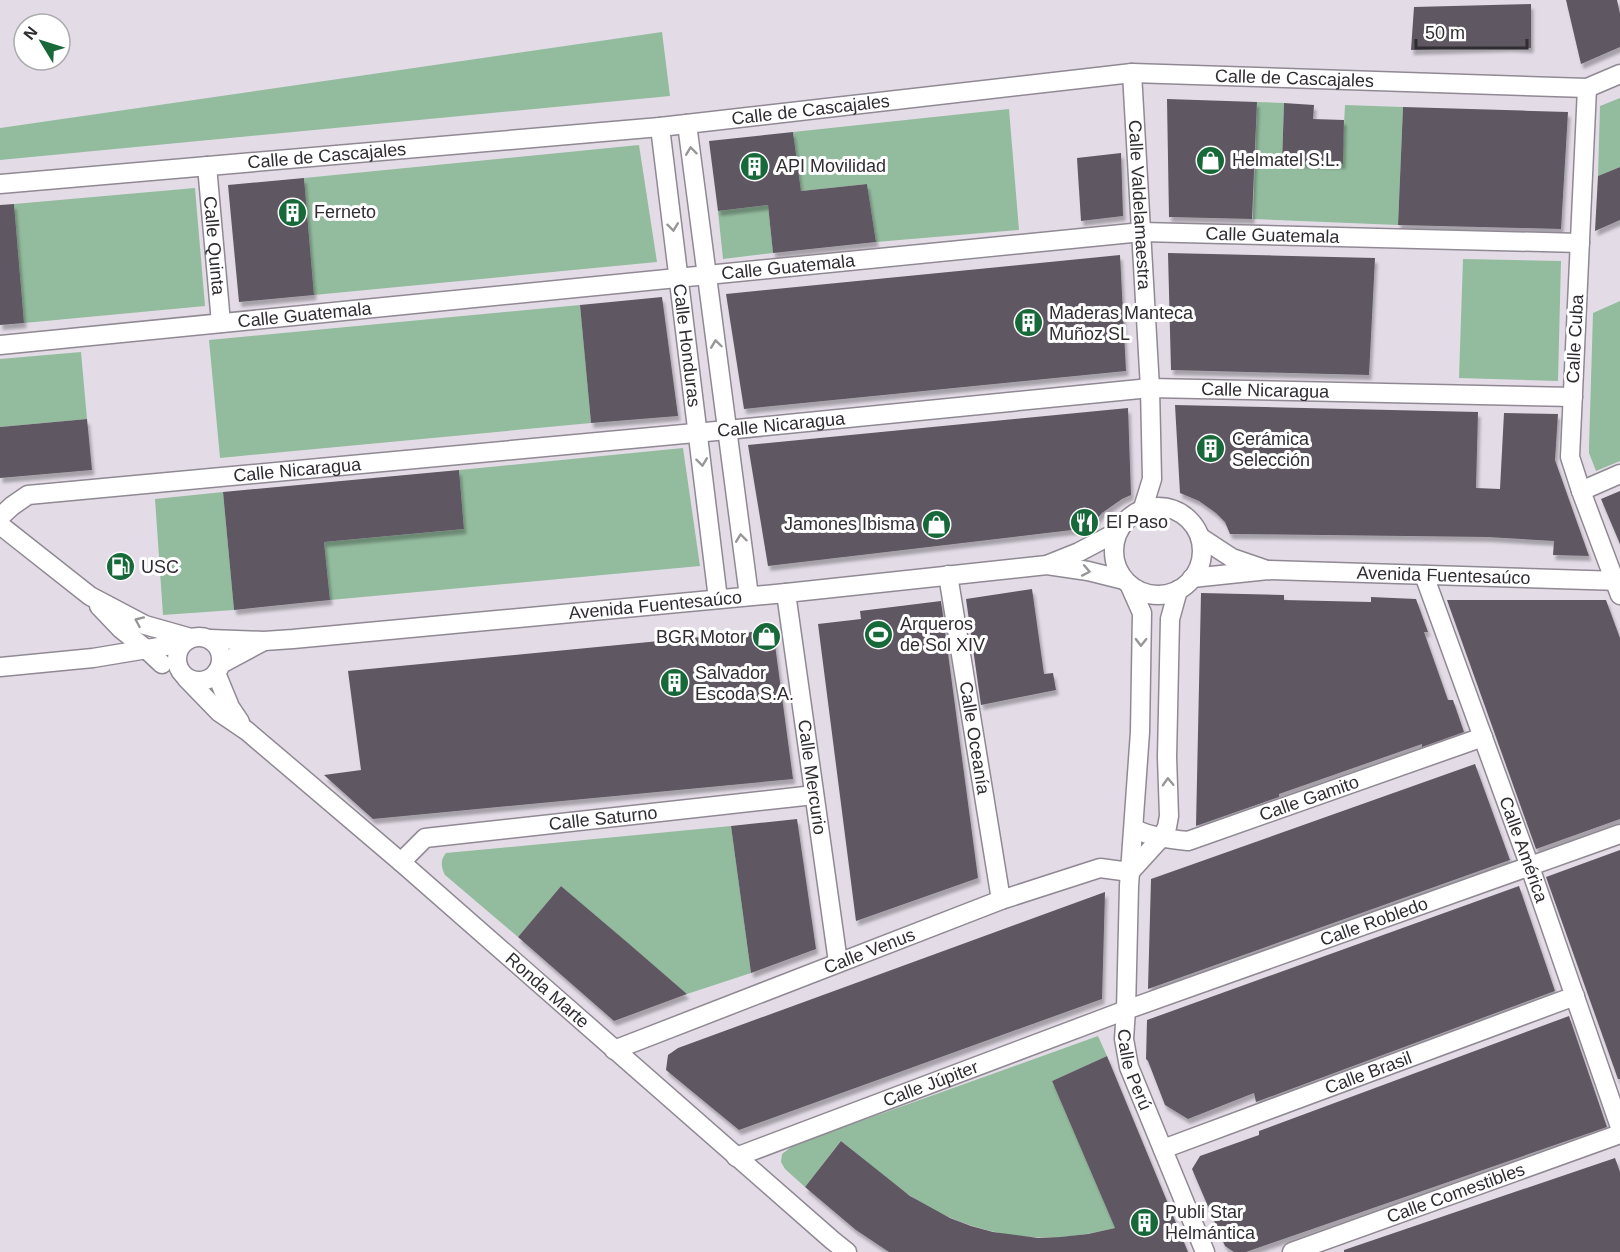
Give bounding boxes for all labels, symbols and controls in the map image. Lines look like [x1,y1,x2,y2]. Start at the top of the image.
north arrow [12,12,72,72]
scale bar [1416,12,1527,50]
text: N [20,23,41,43]
text: 50 m [1425,23,1465,43]
street label: Calle de Cascajales [1215,66,1374,91]
street label: Calle de Cascajales [730,91,891,129]
street label: Calle Valdelamaestra [1125,119,1154,291]
street label: Calle de Cascajales [247,139,407,173]
shop icon: Helmatel S.L. [1195,144,1227,176]
one-way arrow [685,147,697,156]
building icon: API Movilidad [739,150,771,182]
place label: Helmatel S.L. [1232,150,1340,170]
place label: API Movilidad [776,156,886,176]
street label: Calle Quinta [200,195,229,297]
building icon: Ferneto [277,196,309,228]
place label: Ferneto [314,202,376,222]
one-way arrow [666,222,678,231]
street label: Calle Guatemala [1205,224,1341,247]
street label: Calle Guatemala [720,250,857,284]
street label: Calle Honduras [669,283,704,408]
street label: Calle Cuba [1563,293,1587,384]
street label: Calle Guatemala [237,298,373,331]
place label: Maderas Manteca Muñoz SL [1049,303,1194,344]
building icon: Maderas Manteca Muñoz SL [1012,307,1044,339]
one-way arrow [711,340,723,349]
street label: Calle Nicaragua [1201,379,1330,402]
street label: Calle Nicaragua [716,408,847,441]
place label: Cerámica Selección [1232,429,1310,470]
building icon: Cerámica Selección [1195,433,1227,465]
street label: Calle Nicaragua [232,454,363,486]
one-way arrow [695,457,707,467]
restaurant icon: El Paso [1069,506,1101,538]
shop icon: Jamones Ibisma [920,508,952,540]
place label: El Paso [1106,512,1168,532]
place label: Jamones Ibisma [784,514,916,534]
one-way arrow [736,533,748,542]
fuel station icon: USC [104,551,136,583]
place label: USC [141,557,179,577]
street label: Avenida Fuentesaúco [1356,563,1531,588]
one-way arrow [1080,564,1090,577]
street label: Avenida Fuentesaúco [568,587,743,623]
place label: Arqueros de Sol XIV [900,614,985,655]
one-way arrow [134,617,145,629]
sports icon: Arqueros de Sol XIV [863,618,895,650]
shop icon: BGR Motor [751,621,783,653]
place label: BGR Motor [656,627,746,647]
one-way arrow [1135,638,1147,647]
place label: Salvador Escoda S.A. [695,663,794,704]
building icon: Salvador Escoda S.A. [658,667,690,699]
street label: Calle Oceanía [956,680,994,797]
street label: Calle Mercurio [794,718,830,836]
street label: Calle Gamito [1257,772,1362,825]
one-way arrow [1162,777,1174,786]
street label: Calle América [1495,794,1552,906]
street label: Calle Saturno [548,802,658,834]
street label: Calle Robledo [1317,893,1431,950]
street label: Calle Venus [821,924,918,978]
street label: Ronda Marte [502,948,593,1032]
street label: Calle Perú [1114,1028,1156,1113]
street label: Calle Brasil [1322,1048,1414,1098]
street label: Calle Júpiter [880,1057,981,1111]
street label: Calle Comestibles [1384,1159,1527,1227]
place label: Publi Star Helmántica [1165,1202,1256,1243]
building icon: Publi Star Helmántica [1128,1206,1160,1238]

